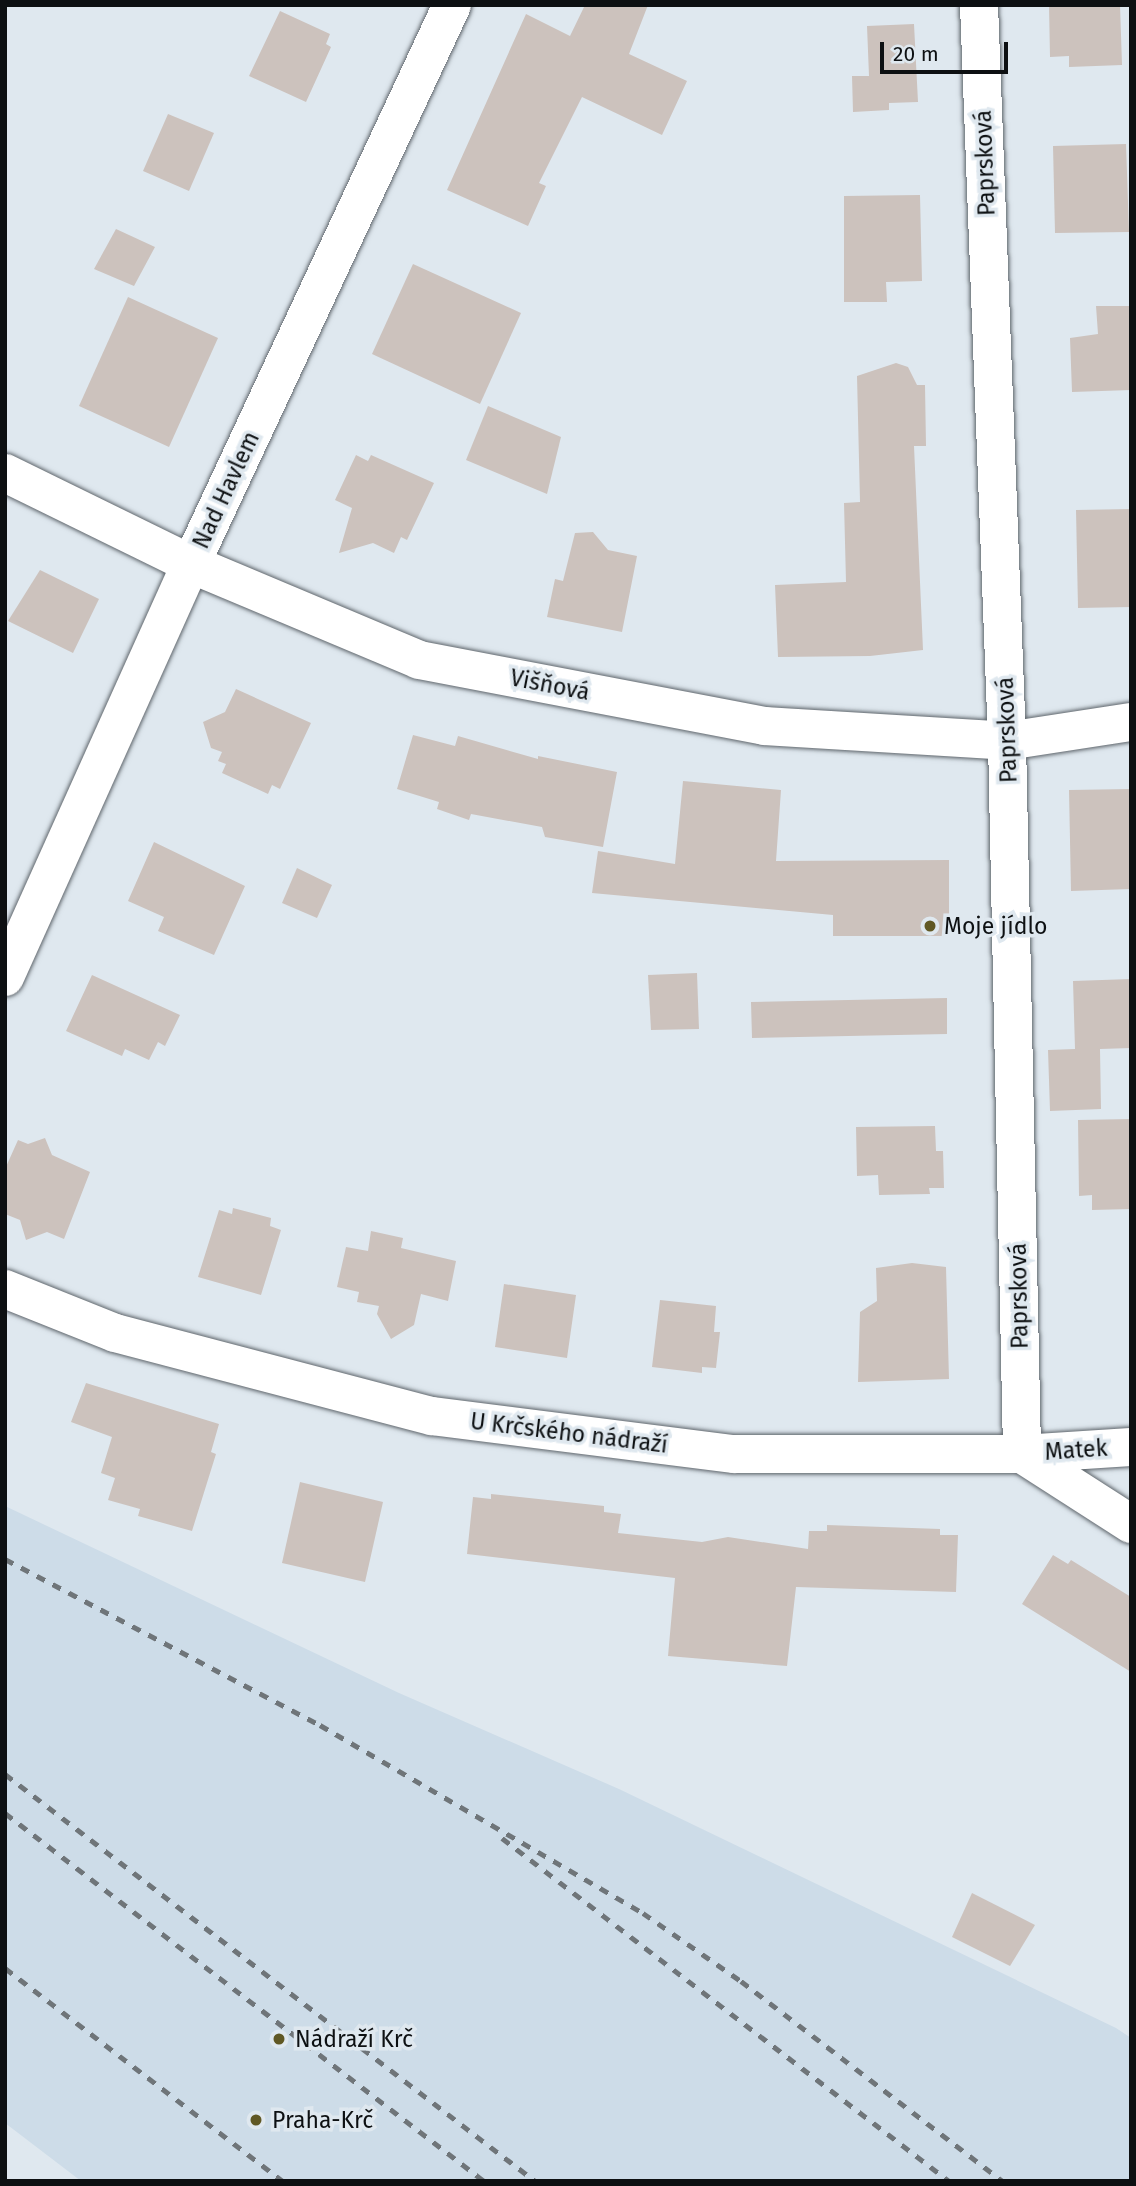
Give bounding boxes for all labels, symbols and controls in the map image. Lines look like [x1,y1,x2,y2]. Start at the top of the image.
scale bar [884,28,1012,72]
text: 20 m [893,41,939,67]
street label: Paprsková [969,110,1001,216]
street label: Nad Havlem [187,427,265,553]
street label: Višňová [508,664,592,706]
street label: Paprsková [991,677,1023,783]
place label: Moje jídlo [944,912,1047,940]
marker: Moje jídlo [922,918,938,934]
street label: Paprsková [1004,1243,1034,1349]
street label: U Krčského nádraží [469,1407,669,1459]
street label: Matek [1044,1434,1108,1466]
place label: Nádraží Krč [295,2025,413,2053]
marker: Nádraží Krč [269,2029,289,2049]
place label: Praha-Krč [272,2106,373,2134]
marker: Praha-Krč [246,2110,266,2130]

